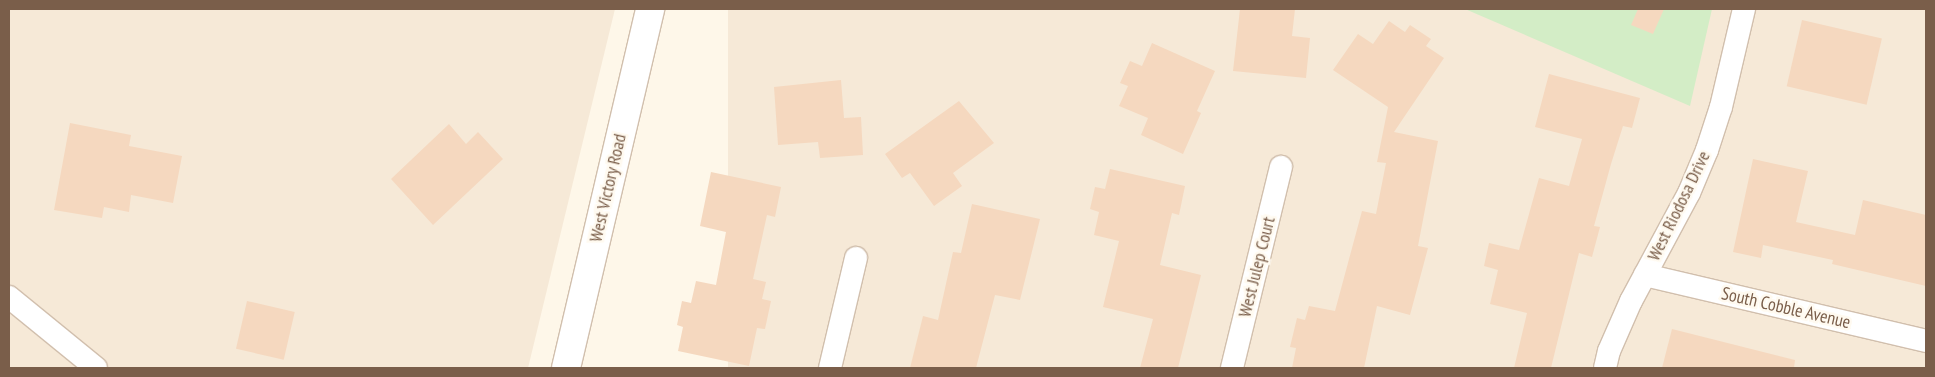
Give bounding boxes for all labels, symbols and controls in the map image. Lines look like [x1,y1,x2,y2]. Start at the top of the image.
street label: West Victory Road [585,131,631,245]
street label: West Riodosa Drive [1643,148,1715,264]
street label: West Julep Court [1234,215,1280,319]
street label: South Cobble Avenue [1719,283,1853,333]

